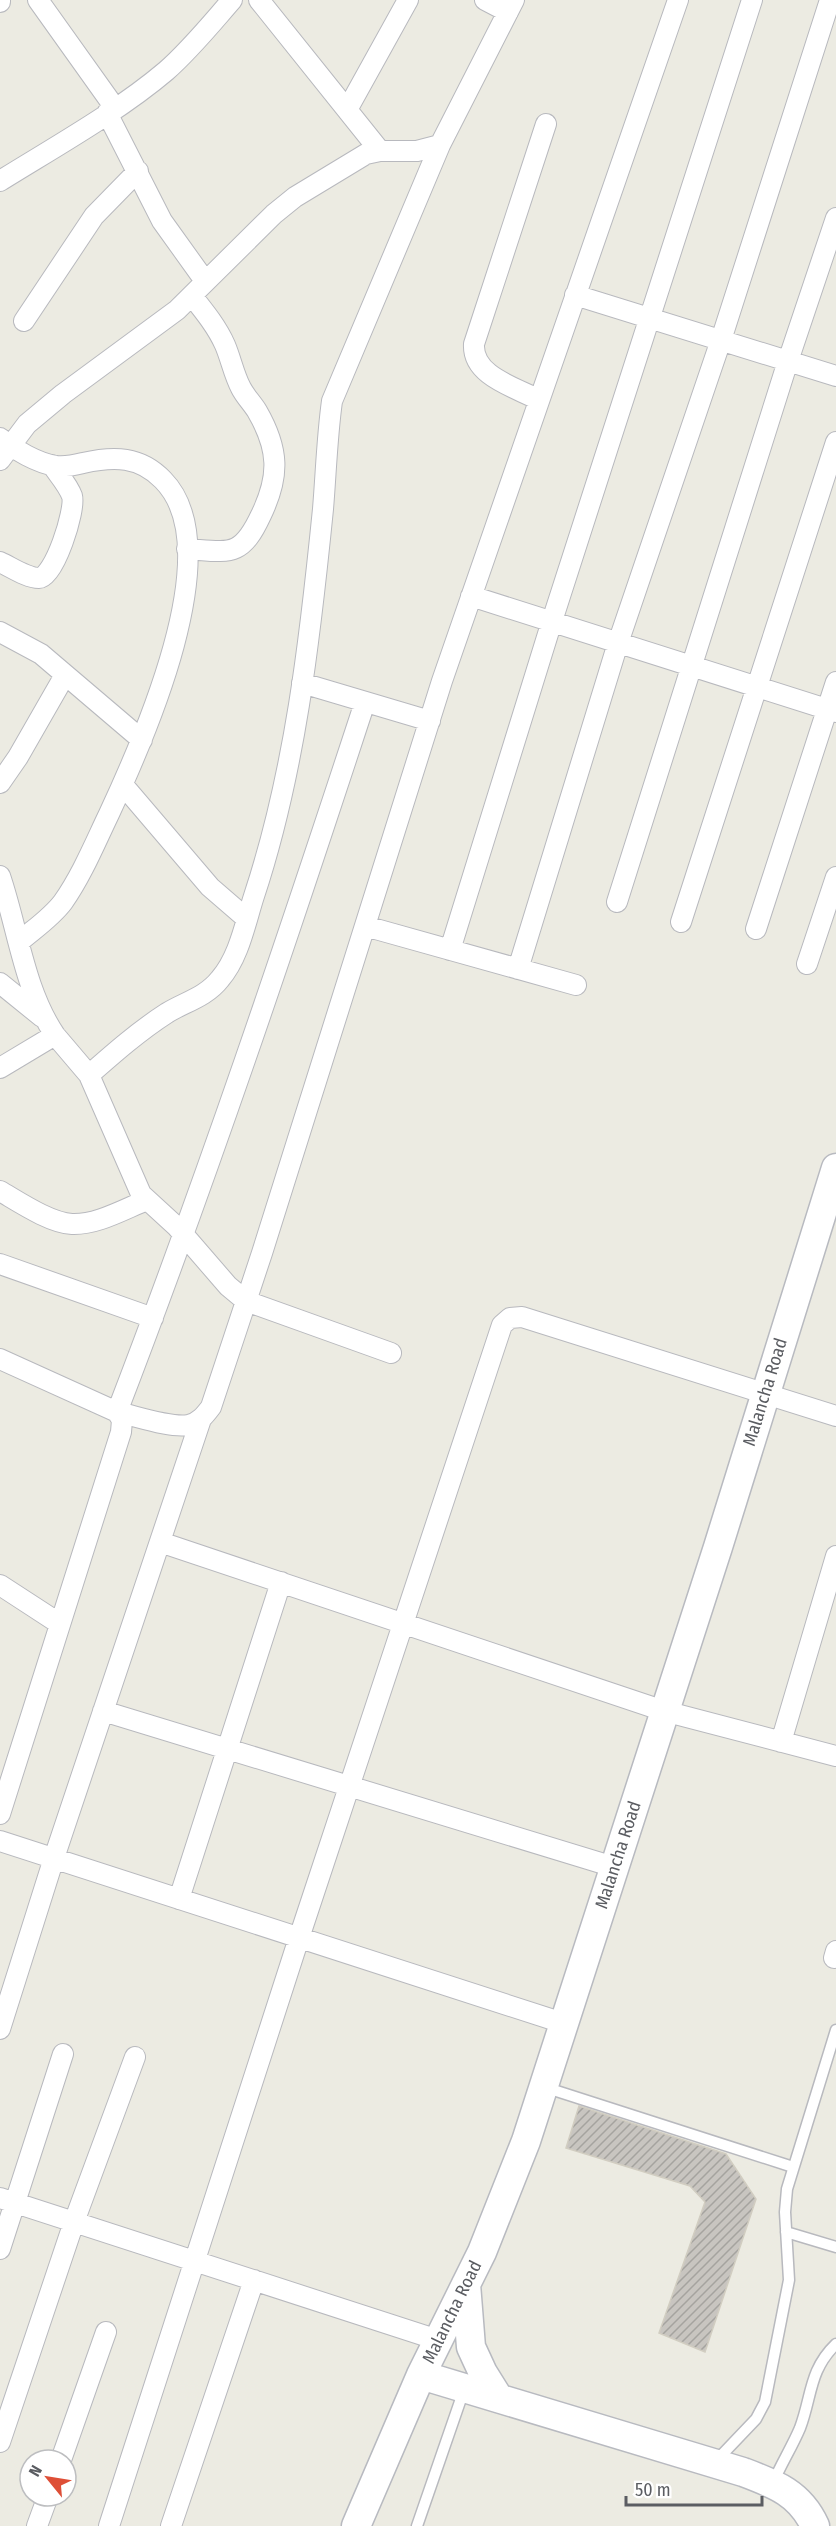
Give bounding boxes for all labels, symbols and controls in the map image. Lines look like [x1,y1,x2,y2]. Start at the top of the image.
street label: Malancha Road [738,1335,792,1449]
street label: Malancha Road [590,1798,646,1912]
street label: Malancha Road [418,2257,486,2367]
north arrow [18,2448,78,2508]
text: N [25,2462,46,2480]
scale bar [626,2469,762,2507]
text: 50 m [635,2479,671,2501]

